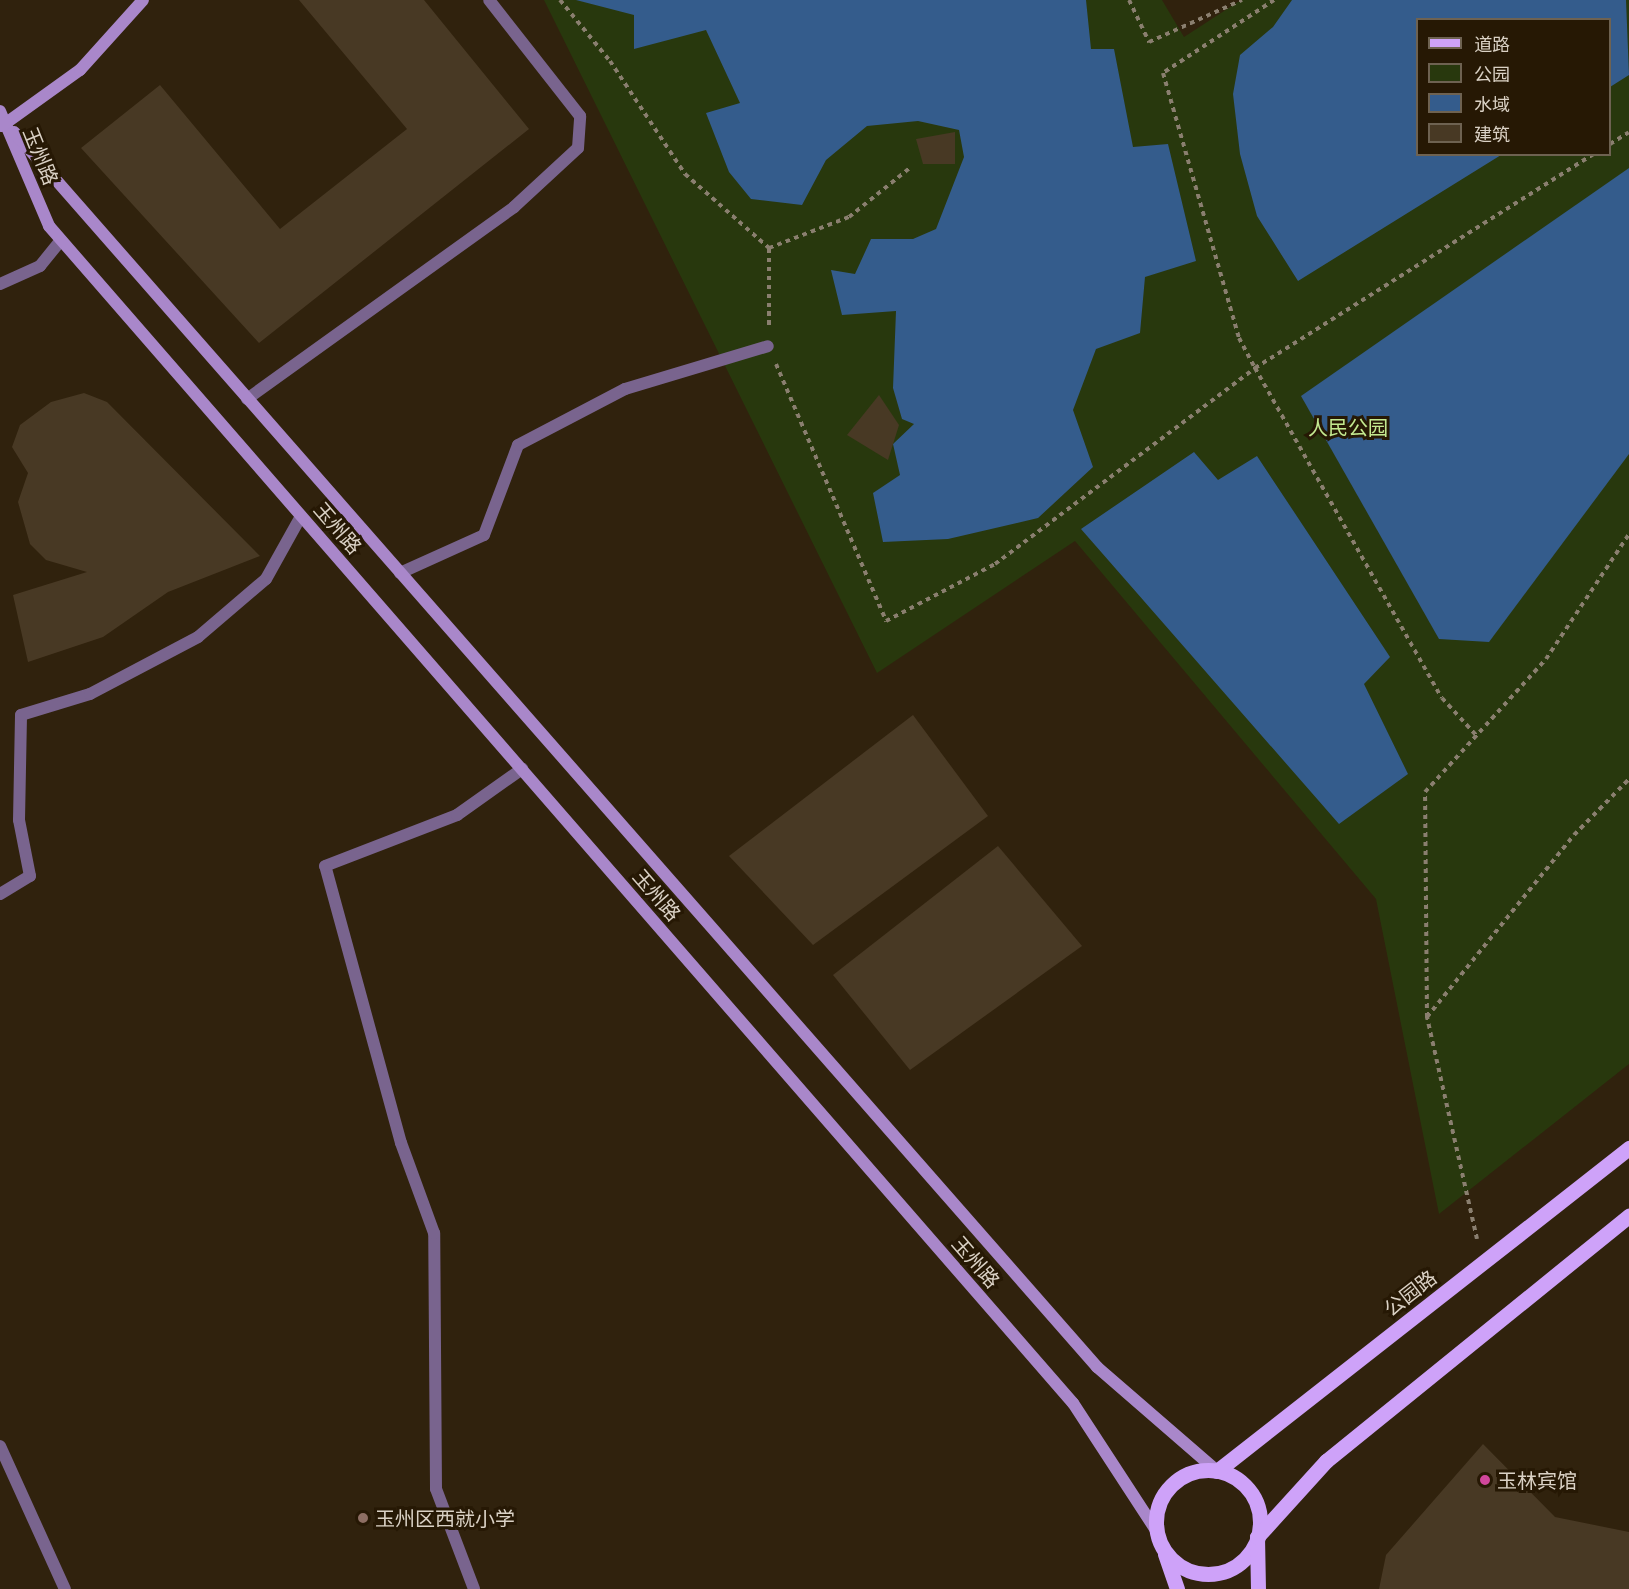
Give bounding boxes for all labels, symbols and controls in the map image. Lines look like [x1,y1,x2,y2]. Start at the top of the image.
legend [1416,18,1611,156]
text: 道路 [1474,33,1510,55]
text: 公园 [1474,63,1510,85]
text: 水域 [1474,93,1510,115]
text: 建筑 [1474,123,1510,145]
street label: 玉州路 [19,124,63,188]
park label: 人民公园 [1308,415,1388,439]
street label: 玉州路 [309,497,367,559]
street label: 玉州路 [628,864,686,926]
street label: 玉州路 [947,1231,1005,1293]
street label: 公园路 [1379,1265,1441,1321]
place label: 玉林宾馆 [1497,1468,1577,1492]
marker: 玉林宾馆 [1478,1473,1492,1487]
place label: 玉州区西就小学 [375,1506,515,1530]
marker: 玉州区西就小学 [356,1511,370,1525]

